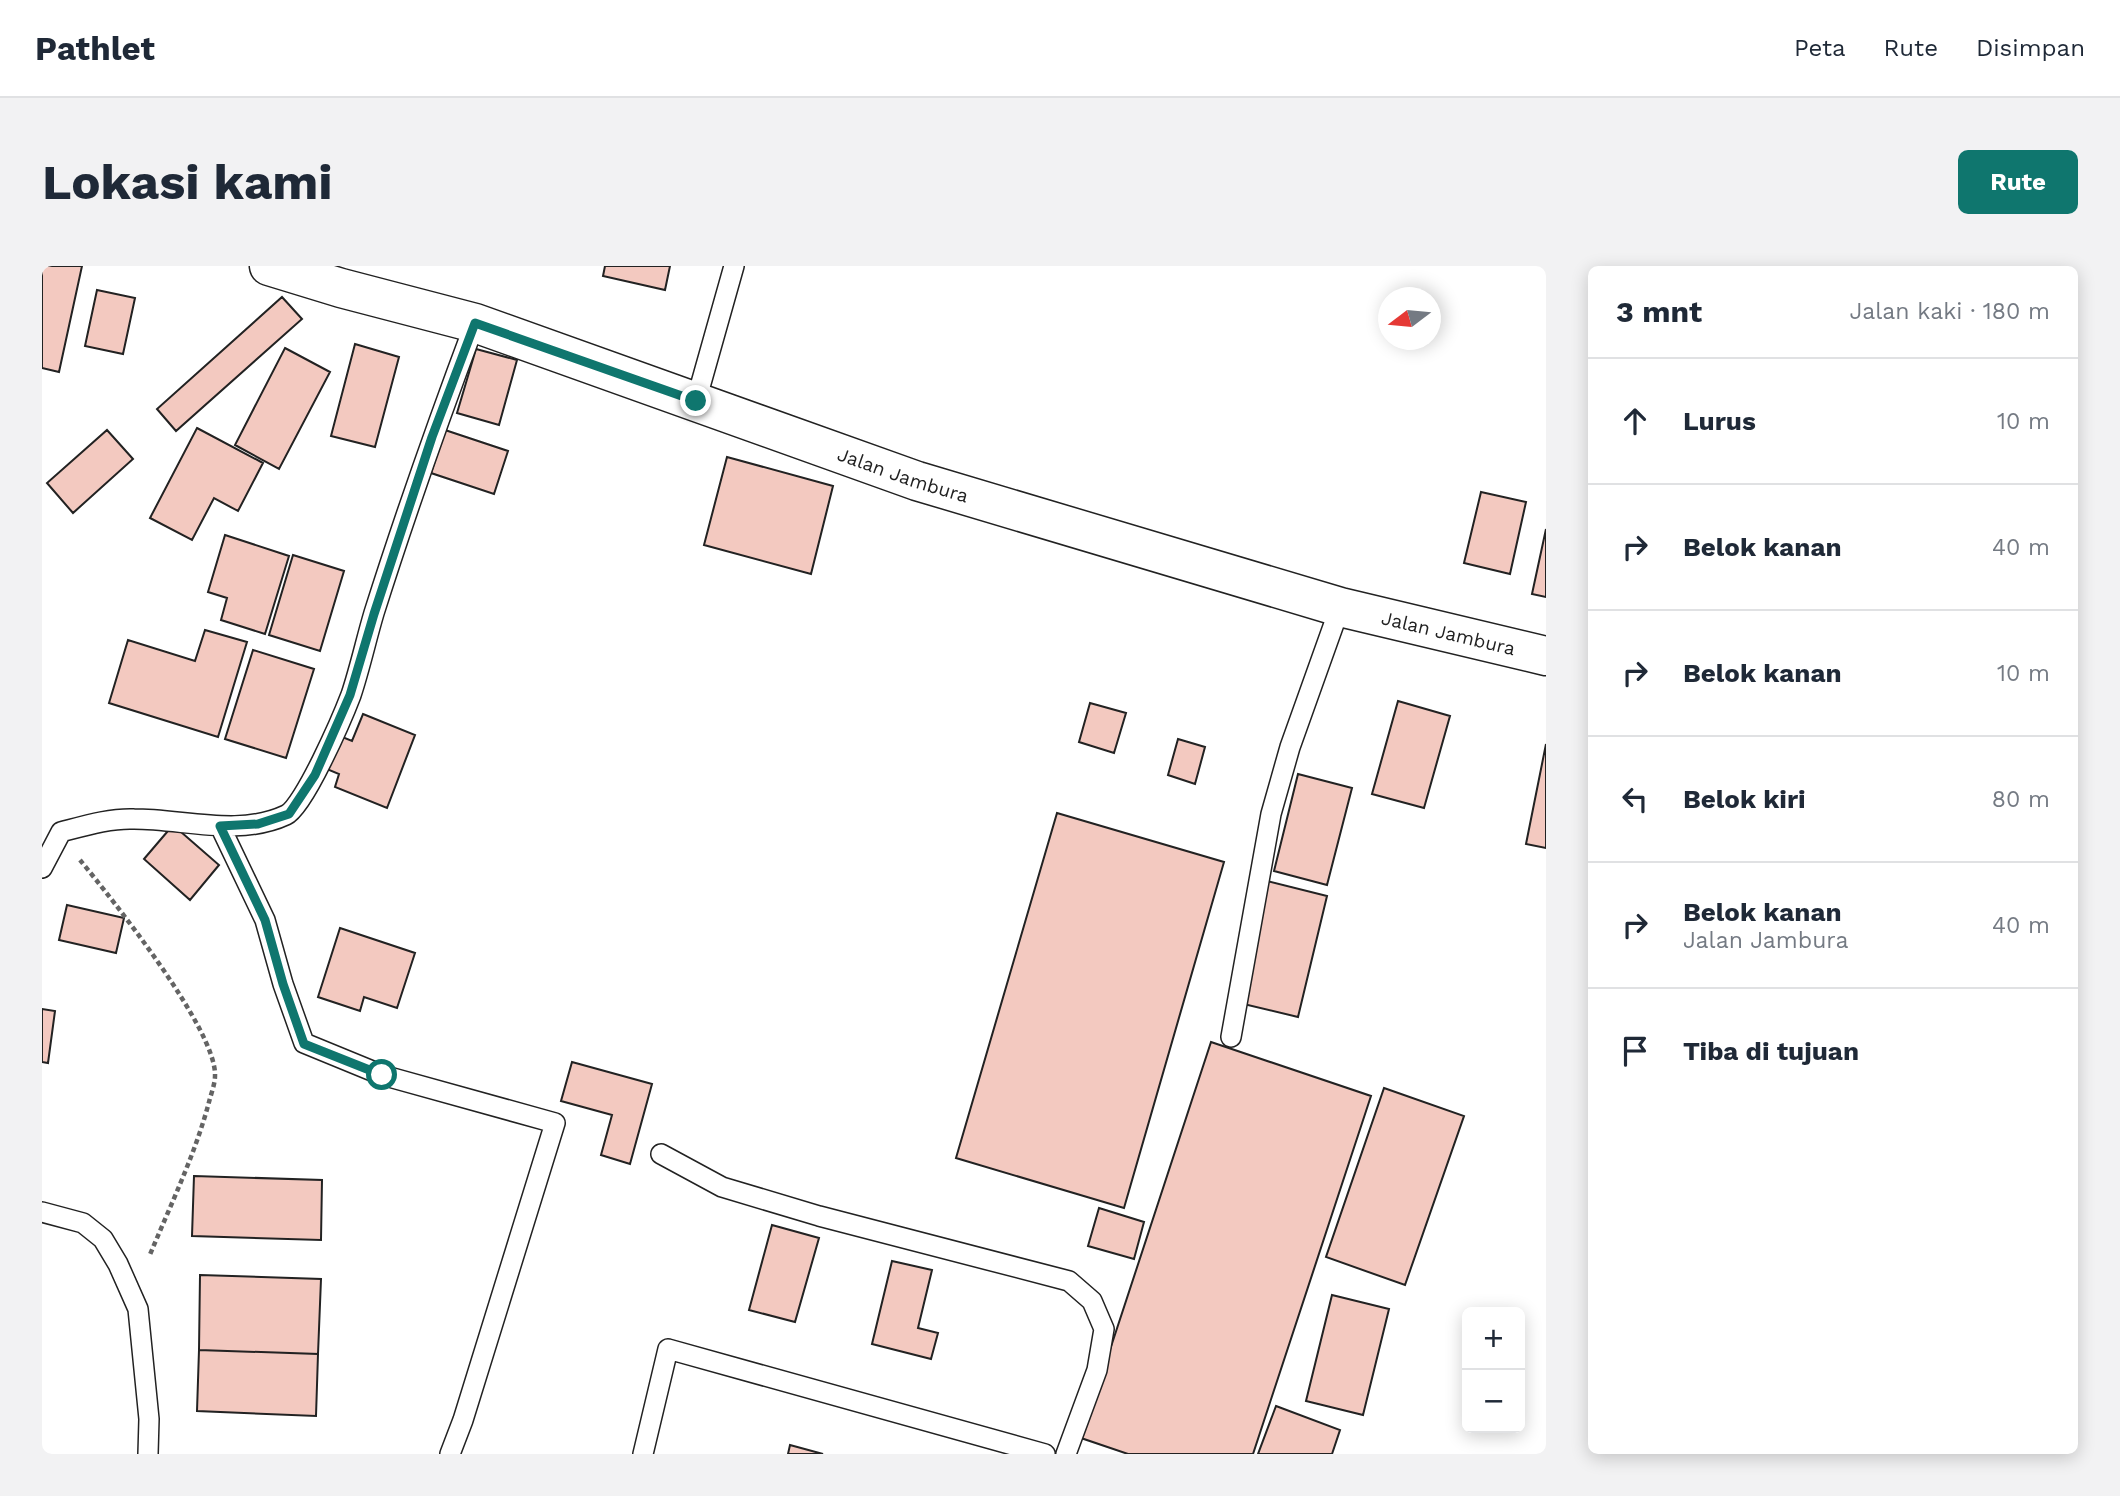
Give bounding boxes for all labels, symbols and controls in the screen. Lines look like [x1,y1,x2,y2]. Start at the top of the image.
text: Pathlet [35,29,155,68]
text: Peta [1794,34,1846,62]
text: Rute [1884,34,1938,62]
text: Disimpan [1976,34,2085,62]
button: Rute [1958,150,2078,214]
text: Lokasi kami [42,153,333,211]
north arrow [1378,287,1441,350]
text: 3 mnt [1616,294,1702,329]
text: Jalan kaki · 180 m [1850,298,2050,325]
route end [680,385,711,416]
icon: ahead [1616,402,1654,440]
text: Lurus [1683,406,1756,436]
text: 10 m [1997,408,2050,435]
street label: Jalan Jambura [834,442,972,507]
icon: right [1616,528,1654,566]
text: Belok kanan [1683,532,1842,562]
text: 40 m [1992,534,2050,561]
street label: Jalan Jambura [1379,606,1518,660]
icon: right [1616,654,1654,692]
text: Belok kanan [1683,658,1842,688]
text: 10 m [1997,660,2050,687]
icon: left [1616,780,1654,818]
text: Belok kiri [1683,784,1806,814]
text: 80 m [1992,786,2050,813]
text: Belok kanan [1683,897,1842,927]
icon: right [1616,906,1654,944]
text: 40 m [1992,912,2050,939]
text: Jalan Jambura [1683,927,1848,954]
icon: arrive [1616,1032,1654,1070]
text: Tiba di tujuan [1683,1036,1859,1066]
route start [366,1059,397,1090]
map controls [1462,1307,1525,1433]
button: + [1462,1307,1525,1370]
button: − [1462,1370,1525,1433]

